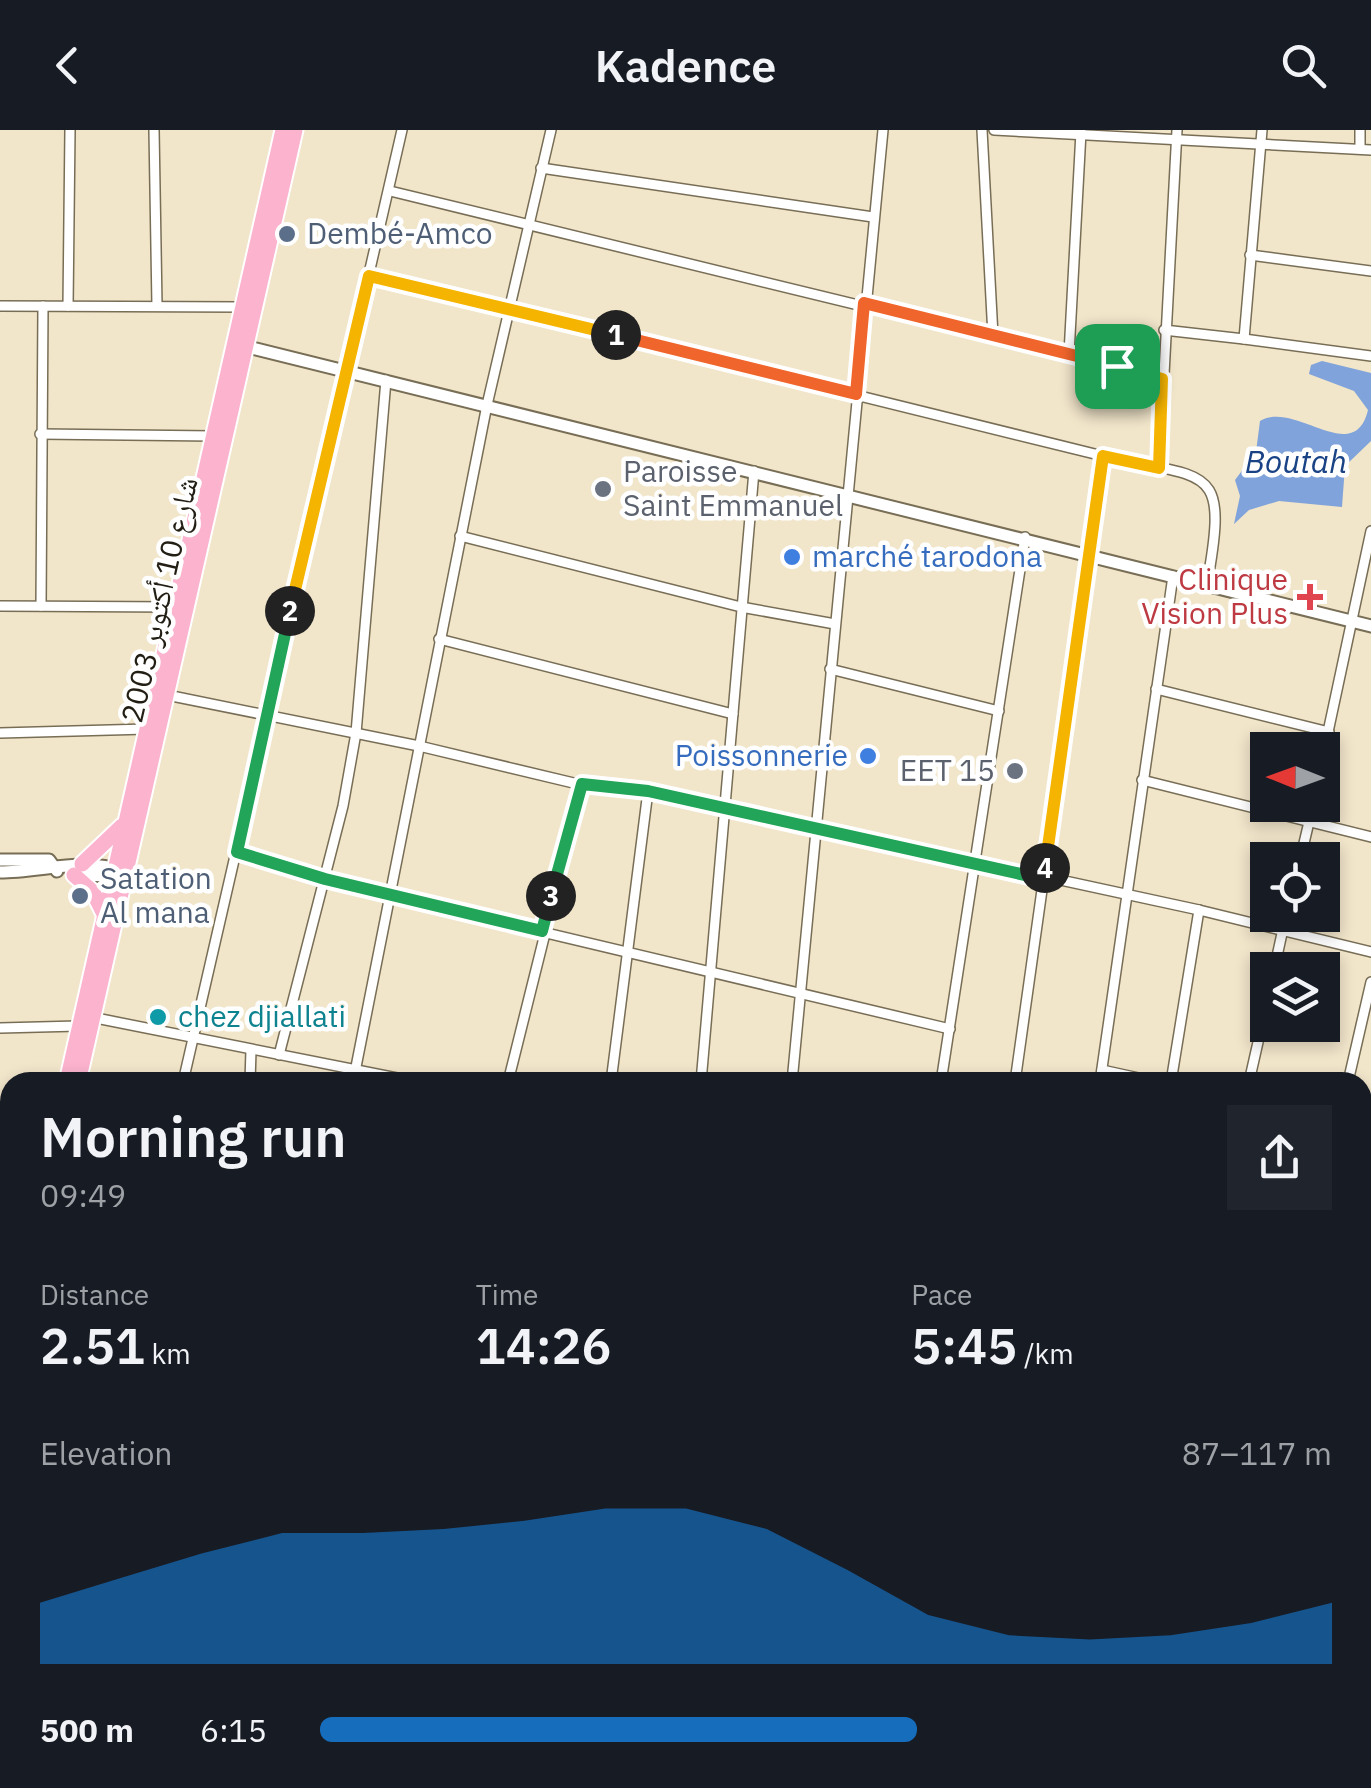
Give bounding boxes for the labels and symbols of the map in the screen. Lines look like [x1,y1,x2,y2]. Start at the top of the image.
place label: Dembé-Amco [307,213,492,252]
marker: Dembé-Amco [276,223,298,245]
pin: 1 [591,310,641,360]
pin [1075,324,1160,409]
water label: Boutah [1245,440,1347,482]
place label: Paroisse Saint Emmanuel [623,451,843,524]
street label: شارع 10 أكتوبر 2003 [111,473,207,727]
marker: Paroisse Saint Emmanuel [592,478,614,500]
place label: marché tarodona [812,536,1042,575]
marker: marché tarodona [781,546,803,568]
place label: Clinique Vision Plus [1141,559,1288,632]
marker: Clinique Vision Plus [1297,584,1323,610]
pin: 2 [265,586,315,636]
north arrow [1250,732,1340,822]
place label: Poissonnerie [675,735,848,774]
marker: Poissonnerie [857,745,879,767]
place label: EET 15 [900,750,995,789]
marker: EET 15 [1004,760,1026,782]
pin: 4 [1020,843,1070,893]
place label: Satation Al mana [100,858,212,931]
pin: 3 [526,871,576,921]
marker: Satation Al mana [69,885,91,907]
place label: chez djiallati [178,996,346,1035]
marker: chez djiallati [147,1006,169,1028]

